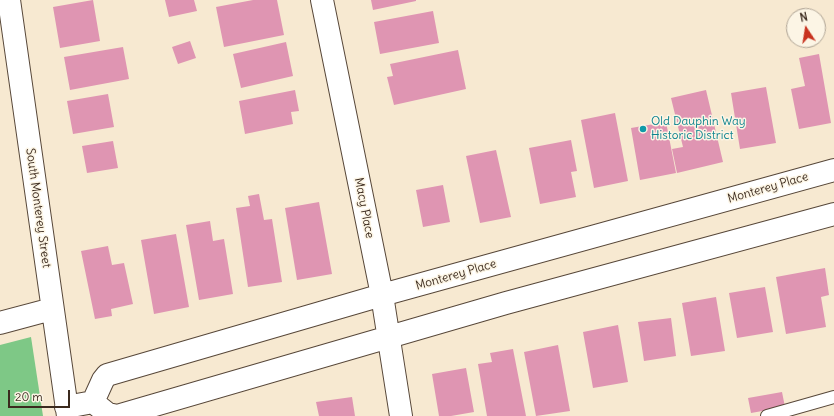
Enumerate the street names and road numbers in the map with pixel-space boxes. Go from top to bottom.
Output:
street label: South Monterey Street [22,147,54,269]
street label: Monterey Place [726,170,810,206]
street label: Macy Place [351,177,377,239]
street label: Monterey Place [414,257,498,293]

